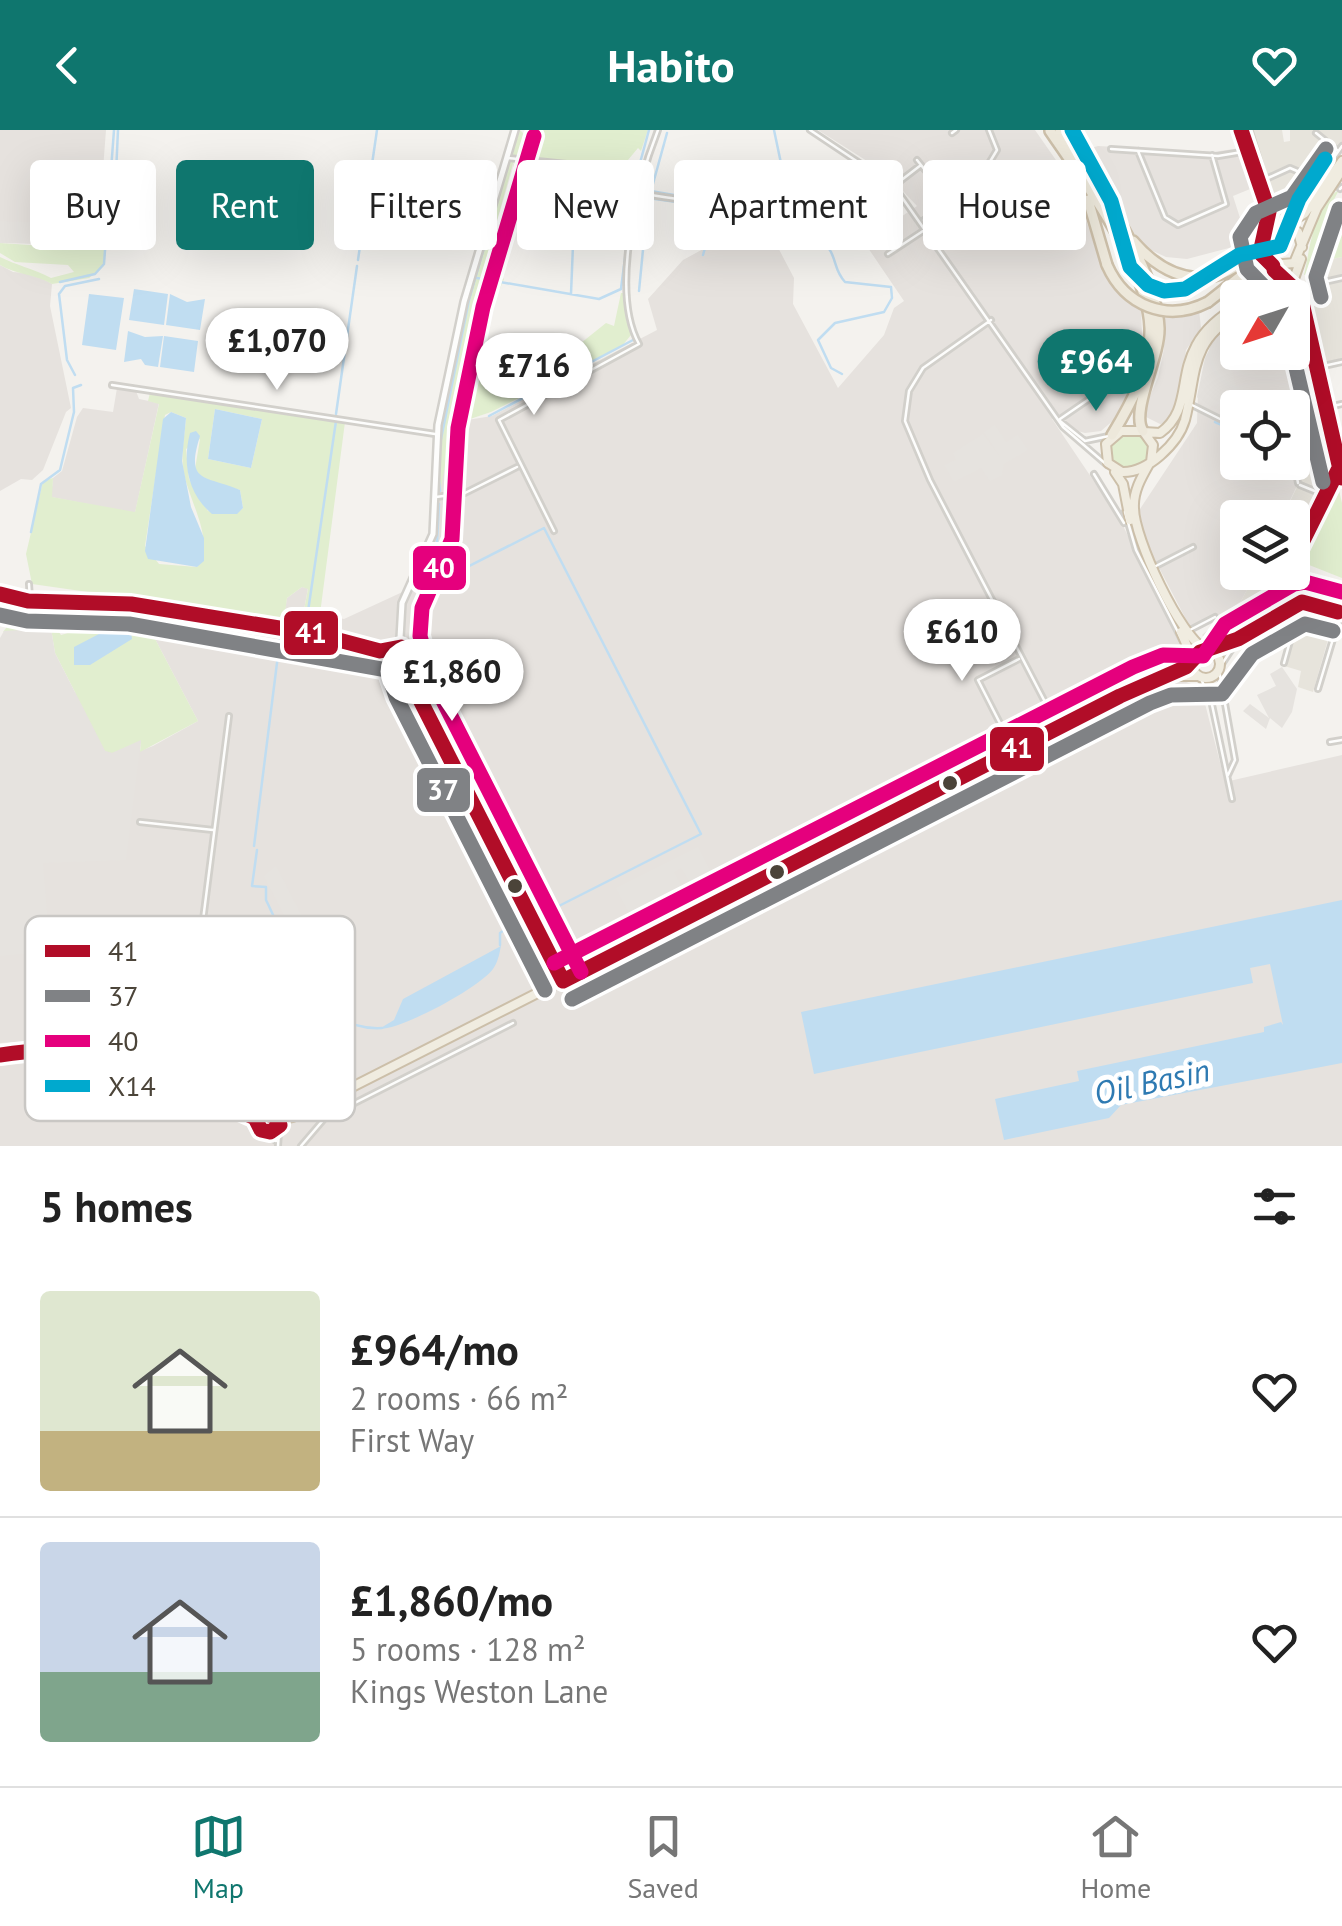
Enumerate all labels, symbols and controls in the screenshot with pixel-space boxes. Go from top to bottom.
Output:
text: Habito [607,36,735,94]
icon: back [40,38,95,93]
icon: heart [1247,38,1302,93]
chip: Buy [30,160,156,250]
chip: Rent [176,160,314,250]
chip: Filters [334,160,497,250]
chip: New [517,160,654,250]
chip: Apartment [674,160,903,250]
chip: House [923,160,1086,250]
north arrow [1220,280,1310,370]
map controls [1220,280,1310,590]
pin: £1,070 [196,308,358,393]
text: £1,070 [228,319,326,361]
pin: £964 [1037,329,1155,414]
pin: £716 [475,333,593,418]
text: £964 [1060,340,1132,382]
text: £716 [498,344,570,386]
button: locate [1220,390,1310,480]
button: layers [1220,500,1310,590]
line badge: 40 [411,544,468,592]
text: 40 [423,549,455,586]
pin: £610 [903,599,1021,684]
line badge: 41 [282,609,340,657]
text: £610 [926,610,998,652]
text: 41 [295,614,327,651]
pin: £1,860 [371,639,533,724]
text: £1,860 [403,650,501,692]
line badge: 41 [988,725,1046,773]
text: 41 [1001,729,1033,766]
line badge: 37 [415,766,472,814]
text: 37 [427,771,459,808]
unlabelled marker [940,773,960,793]
unlabelled marker [767,862,787,882]
unlabelled marker [505,876,525,896]
legend [25,916,355,1121]
text: 41 [108,932,139,969]
text: 37 [108,977,139,1014]
text: 40 [108,1022,139,1059]
water label: Oil Basin [1090,1048,1214,1114]
text: X14 [108,1067,156,1104]
text: 5 homes [40,1179,193,1234]
icon: filters [1247,1179,1302,1234]
text: £964/mo [350,1322,519,1377]
icon: home [120,1331,240,1451]
icon: heart [1247,1364,1302,1419]
text: 2 rooms · 66 m² [350,1377,568,1419]
text: First Way [350,1419,474,1461]
text: £1,860/mo [350,1573,553,1628]
icon: home [120,1582,240,1702]
icon: heart [1247,1615,1302,1670]
text: 5 rooms · 128 m² [350,1628,586,1670]
text: Kings Weston Lane [350,1670,608,1712]
tab: Map [191,1809,246,1906]
tab: Saved [627,1809,699,1906]
tab: Home [1080,1809,1151,1906]

